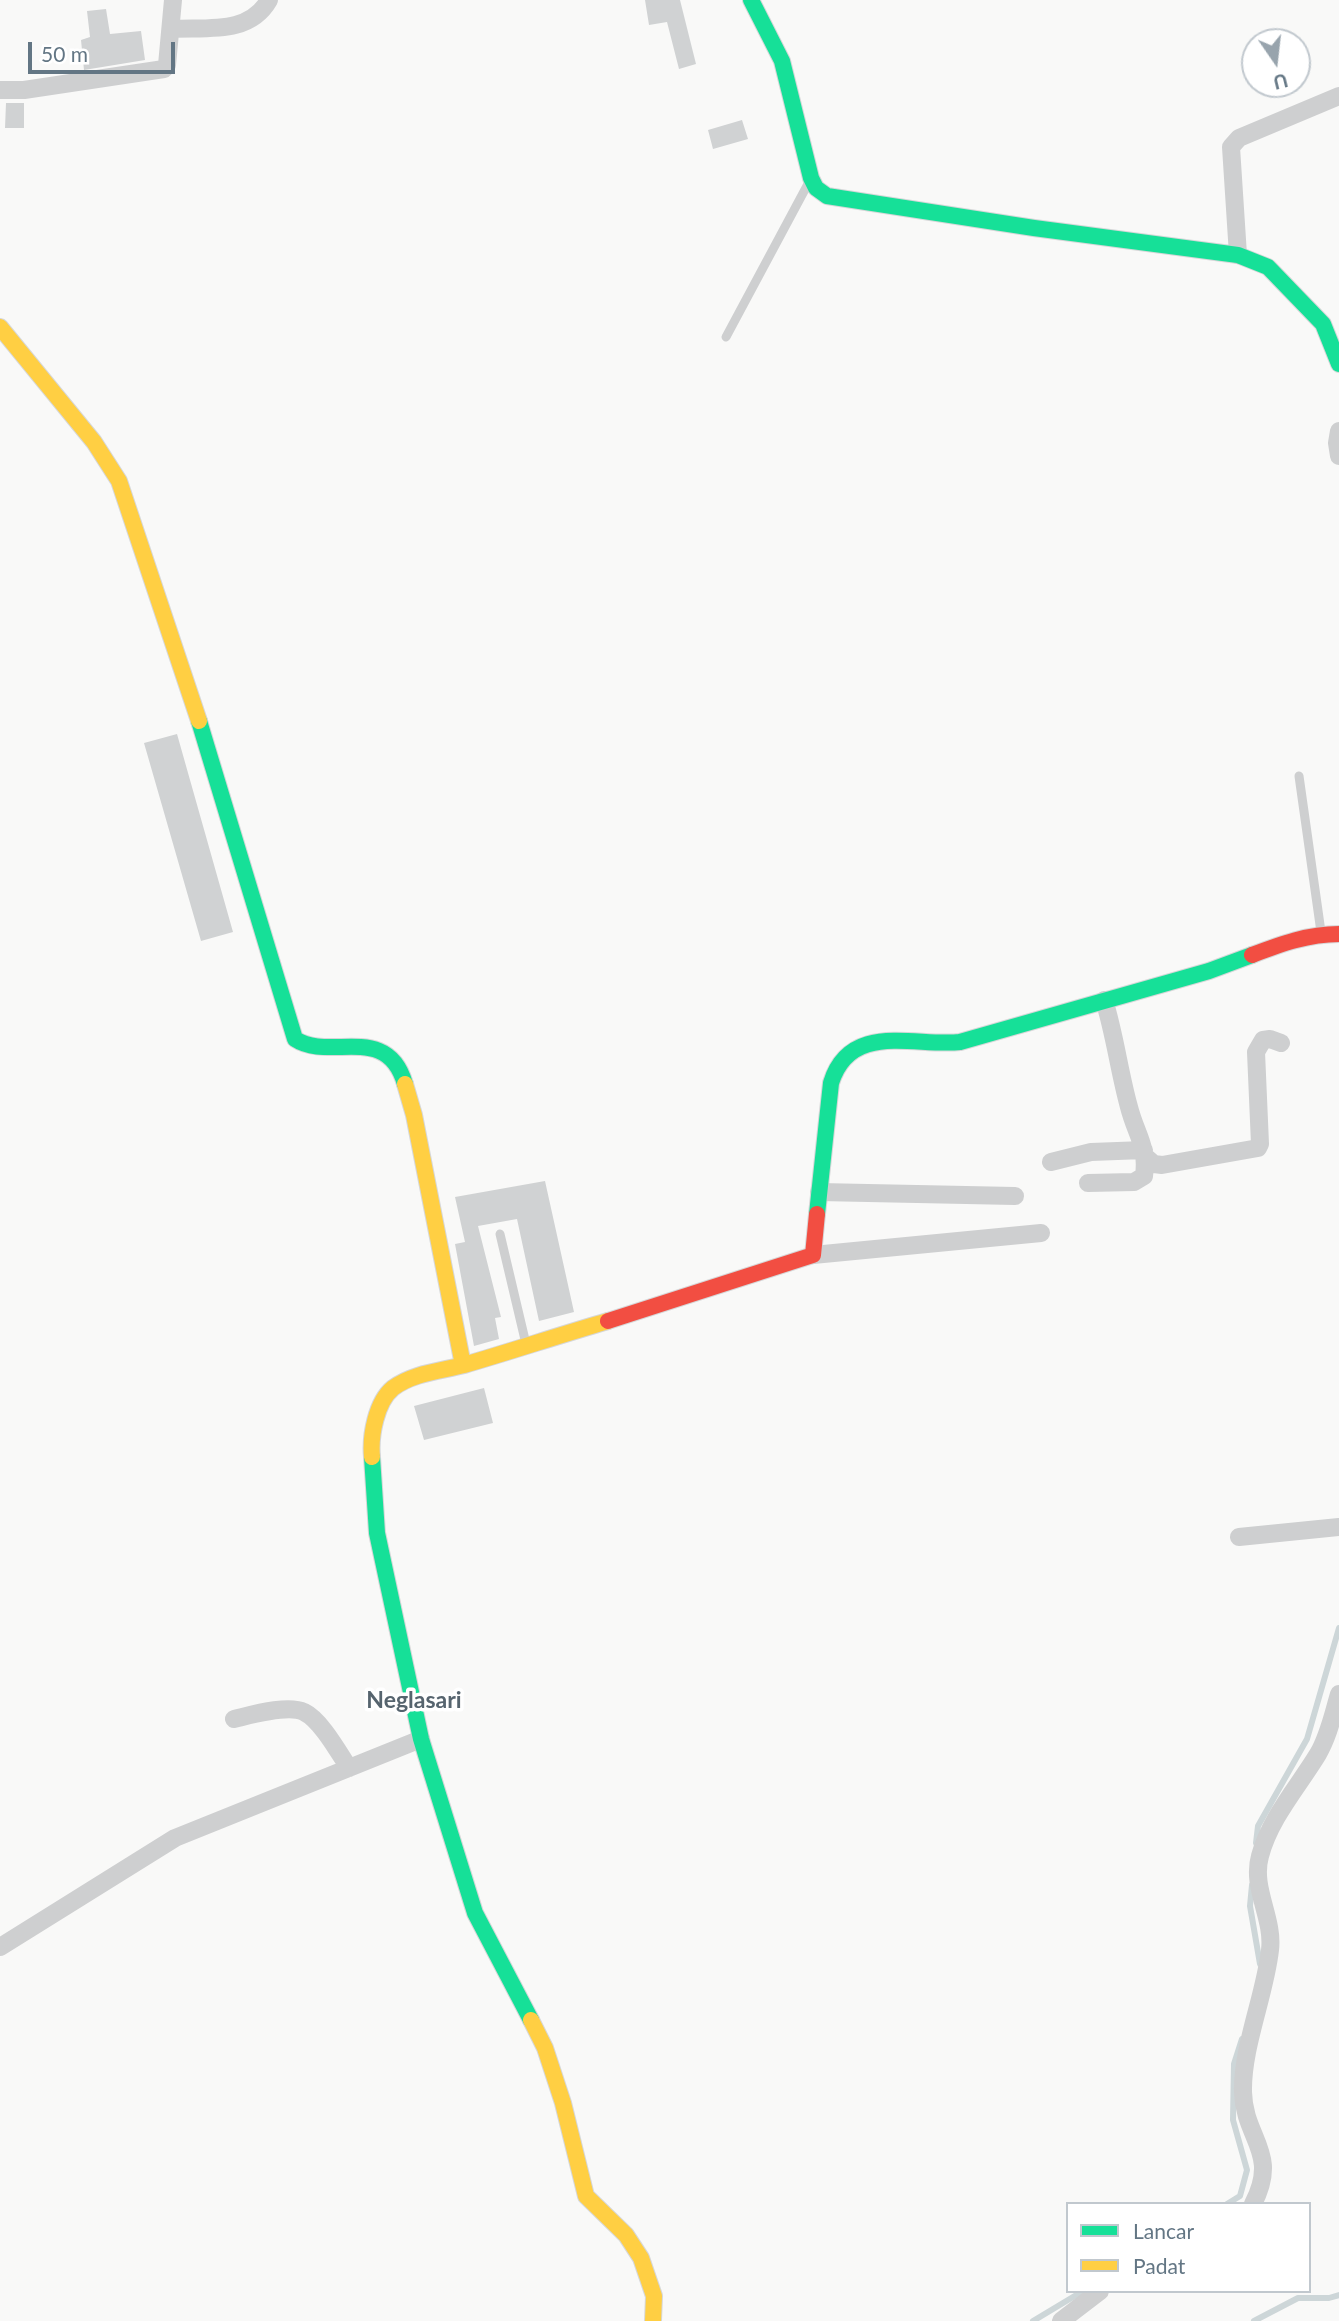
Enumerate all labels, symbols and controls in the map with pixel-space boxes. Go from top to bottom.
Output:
scale bar [32,28,178,72]
north arrow [1241,28,1311,98]
text: 50 m [41,41,88,66]
text: U [1271,69,1290,95]
district label: Neglasari [366,1687,462,1715]
legend [1066,2202,1311,2293]
text: Lancar [1133,2218,1194,2243]
text: Padat [1133,2253,1185,2278]

